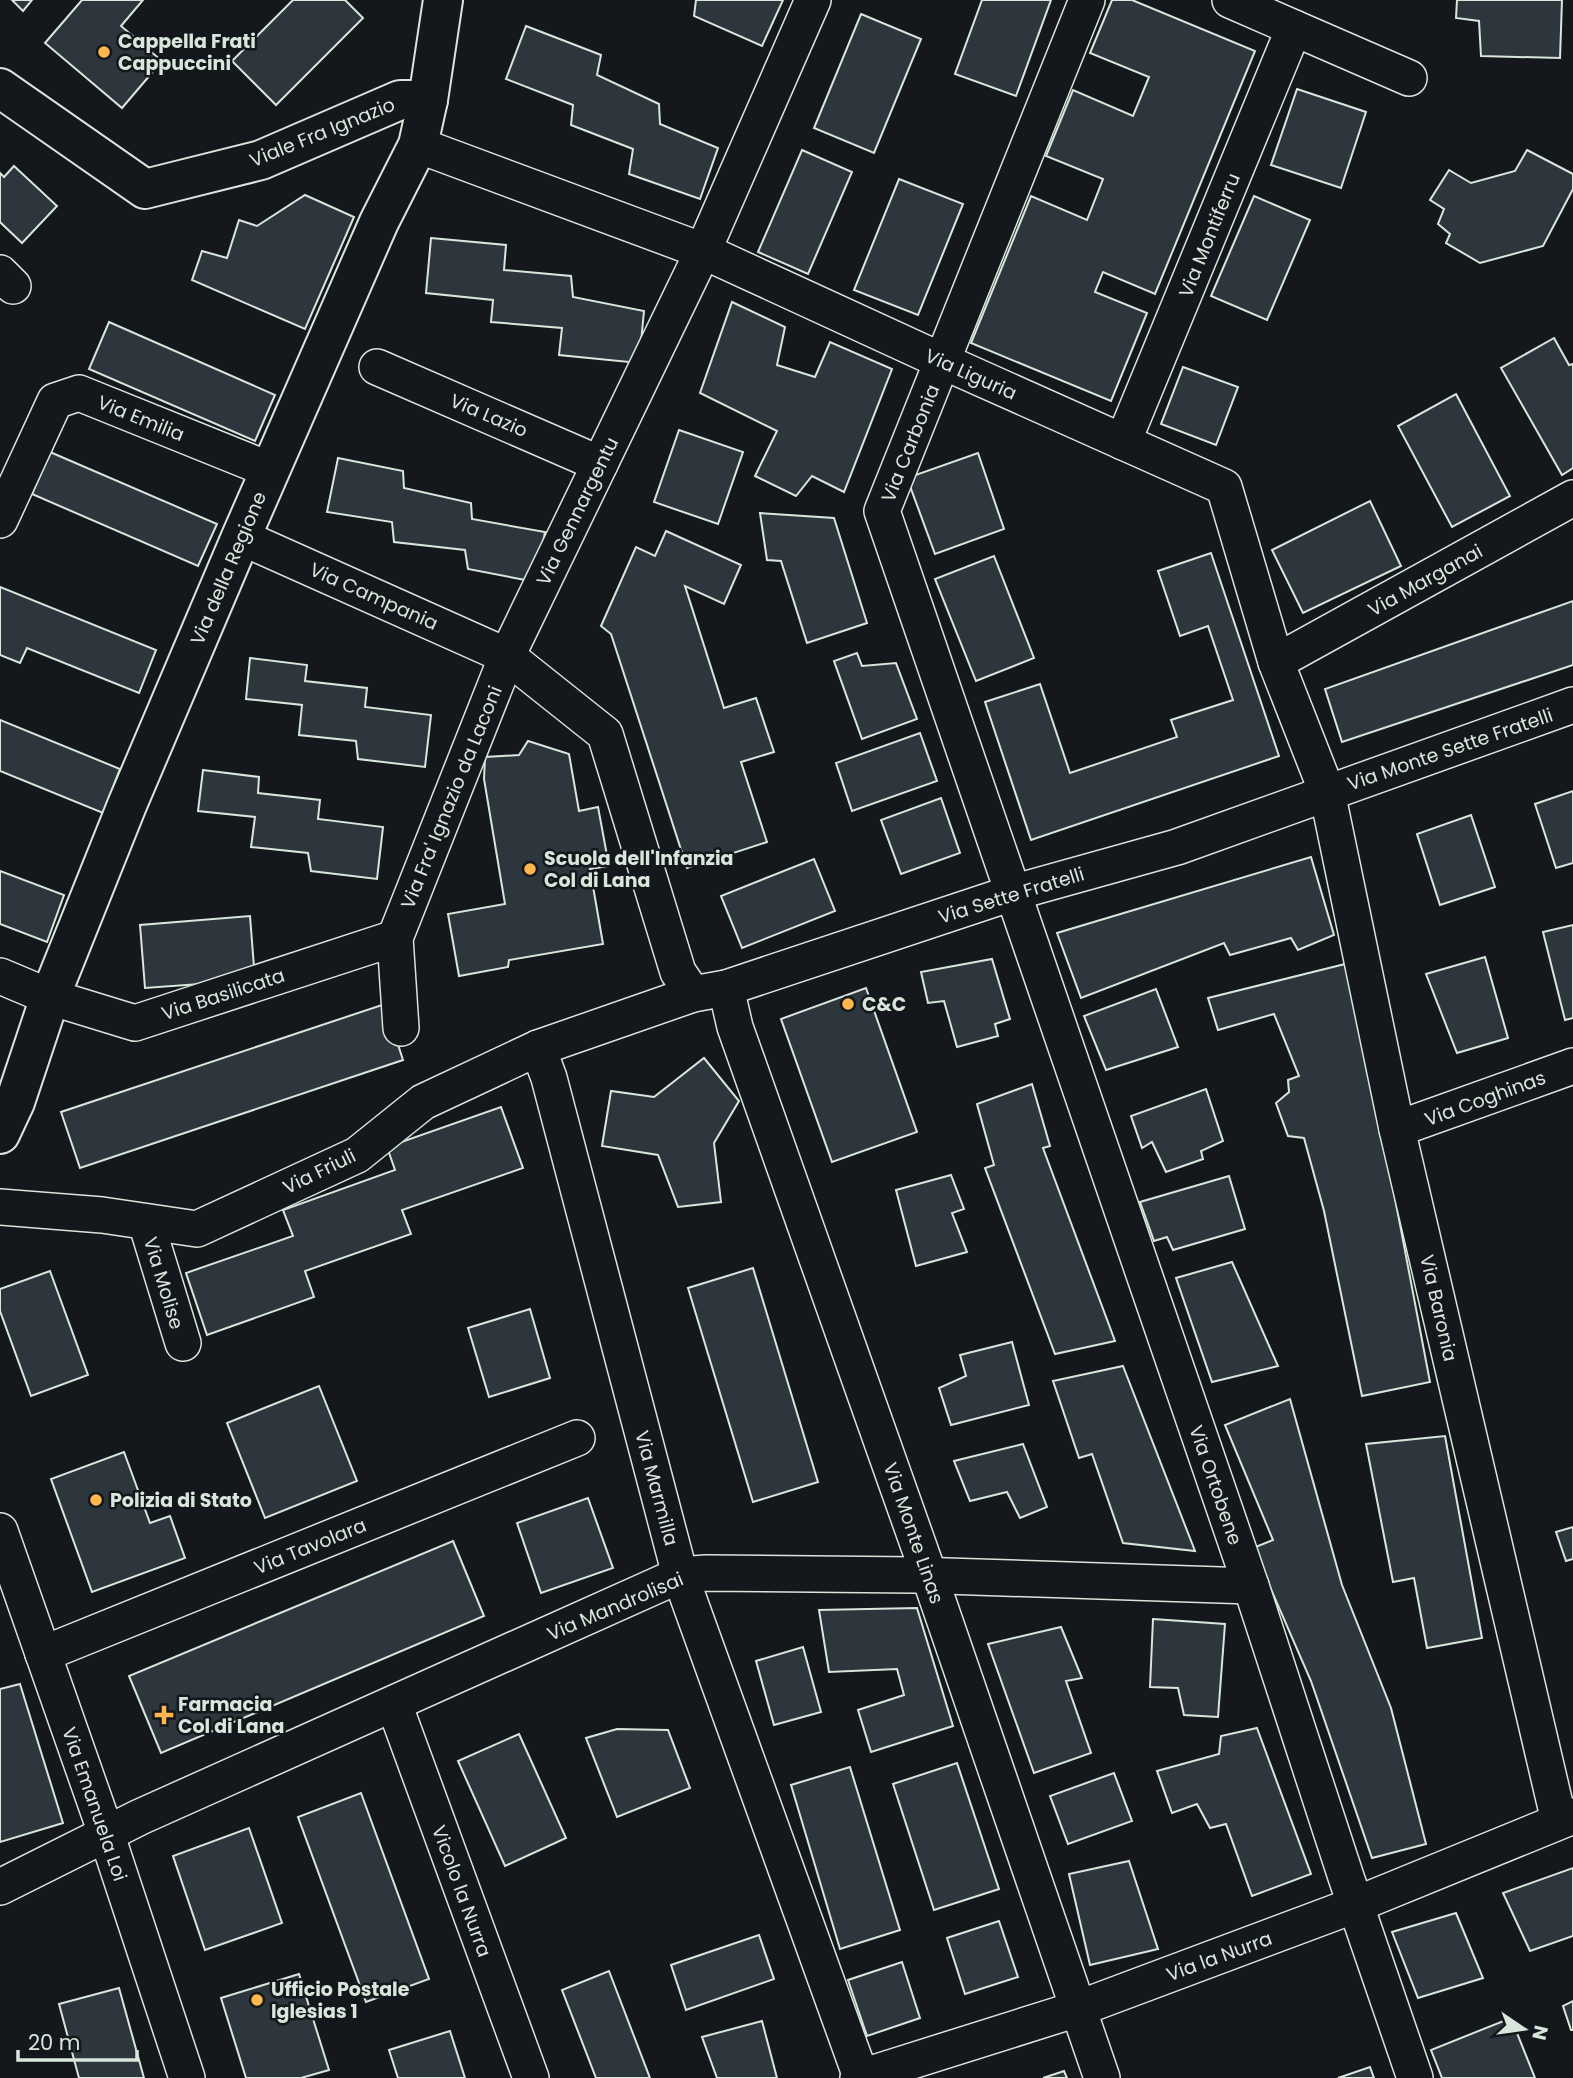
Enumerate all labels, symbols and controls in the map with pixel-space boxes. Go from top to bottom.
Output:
place label: Cappella Frati Cappuccini [118,28,256,77]
marker: Cappella Frati Cappuccini [96,44,112,60]
street label: Viale Fra Ignazio [246,91,399,174]
street label: Via Montiferru [1172,169,1247,301]
street label: Via Liguria [921,342,1021,407]
street label: Via Carbonia [875,380,946,506]
street label: Via Lazio [446,387,532,444]
street label: Via Emilia [93,389,188,448]
street label: Via Gennargentu [530,432,625,590]
street label: Via della Regione [184,487,273,649]
street label: Via Marganai [1363,538,1487,623]
street label: Via Campania [305,556,442,637]
street label: Via Fra' Ignazio da Laconi [394,682,509,913]
street label: Via Monte Sette Fratelli [1344,702,1557,797]
place label: Scuola dell'Infanzia Col di Lana [544,845,734,894]
street label: Via Sette Fratelli [935,860,1087,931]
marker: Scuola dell'Infanzia Col di Lana [522,861,538,877]
street label: Via Basilicata [158,962,288,1027]
place label: C&C [862,991,906,1018]
marker: C&C [840,996,856,1012]
street label: Via Coghinas [1421,1064,1549,1133]
street label: Via Friuli [278,1142,360,1201]
street label: Via Molise [137,1234,190,1333]
street label: Via Baronia [1413,1252,1464,1364]
street label: Via Ortobene [1182,1422,1249,1549]
street label: Via Marmilla [628,1428,685,1549]
street label: Via Monte Linas [877,1459,950,1607]
place label: Polizia di Stato [110,1487,252,1514]
marker: Polizia di Stato [88,1492,104,1508]
street label: Via Tavolara [250,1512,370,1581]
street label: Via Mandrolisai [543,1566,688,1647]
place label: Farmacia Col di Lana [178,1691,284,1740]
marker: Farmacia Col di Lana [156,1707,172,1723]
street label: Via Emanuela Loi [55,1723,134,1885]
street label: Vicolo la Nurra [425,1822,498,1961]
street label: Via la Nurra [1163,1925,1276,1988]
place label: Ufficio Postale Iglesias 1 [271,1976,410,2025]
marker: Ufficio Postale Iglesias 1 [249,1992,265,2008]
north arrow [1489,1994,1559,2064]
scale bar [18,2018,136,2062]
text: N [1525,2023,1555,2043]
text: 20 m [28,2028,81,2057]

